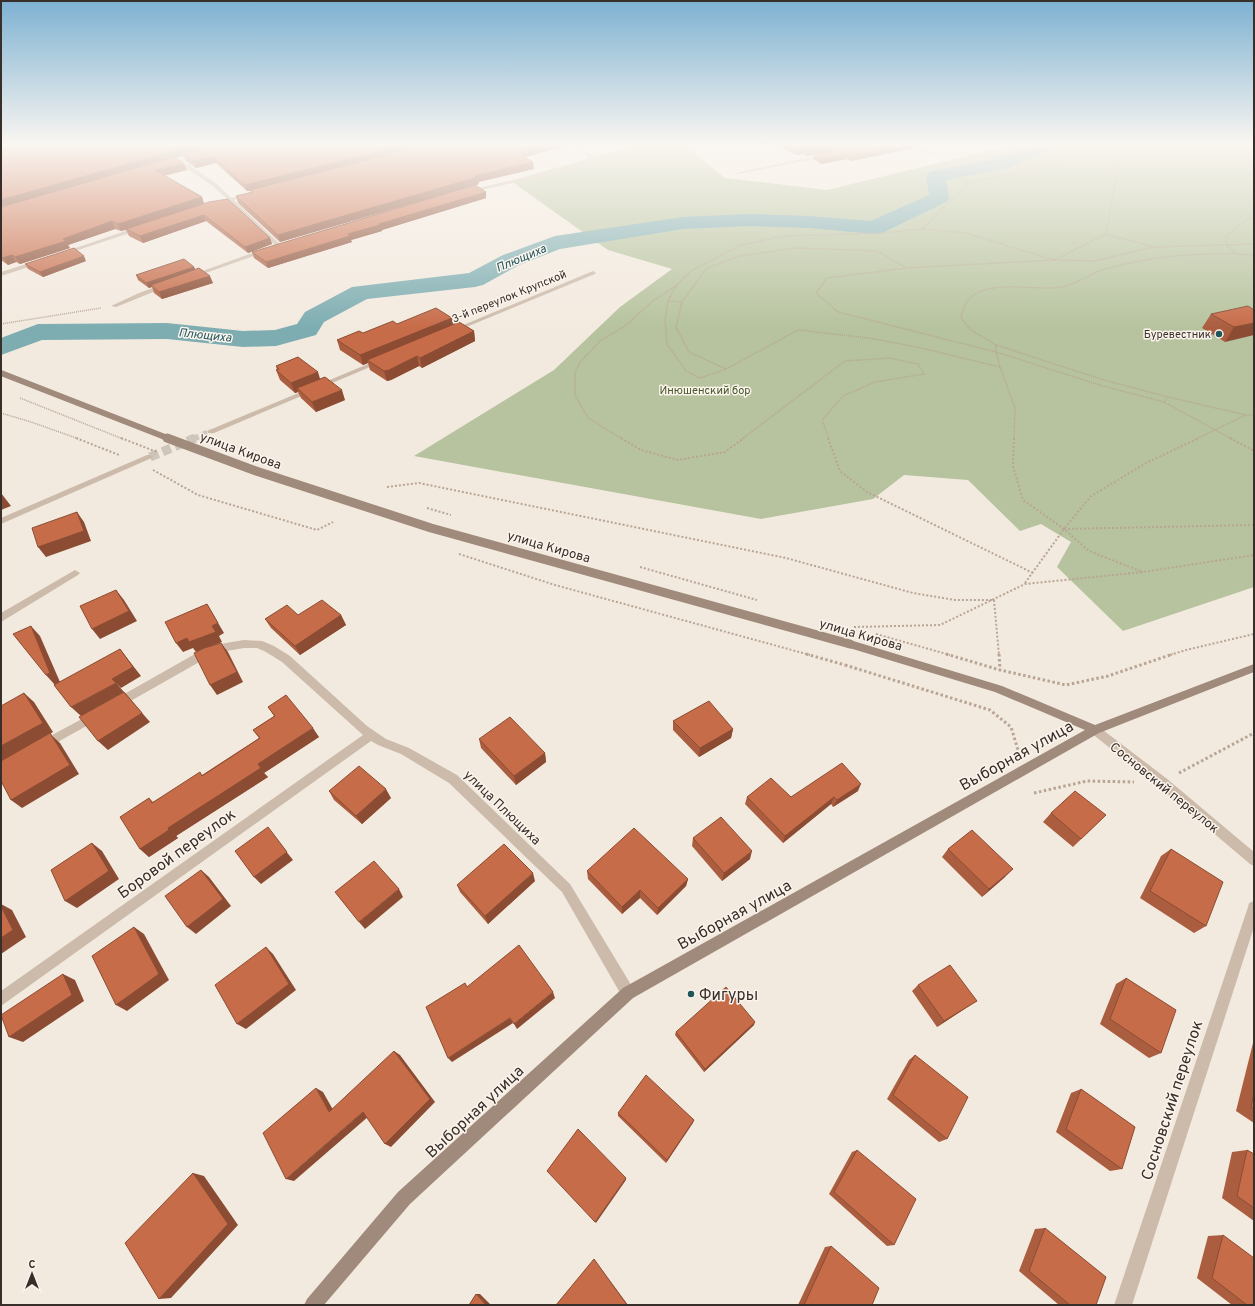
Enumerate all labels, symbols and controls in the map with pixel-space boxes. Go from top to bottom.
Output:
water label: Плющиха [494,241,550,277]
street label: 3-й переулок Крупской [450,268,569,326]
water label: Плющиха [178,325,233,347]
place label: Буревестник [1144,328,1211,342]
marker: Буревестник [1214,329,1224,339]
park label: Инюшенский бор [659,384,751,398]
street label: улица Кирова [197,430,283,474]
street label: улица Кирова [505,528,592,567]
street label: улица Кирова [817,616,904,655]
street label: Выборная улица [957,717,1077,796]
street label: Сосновский переулок [1106,740,1222,837]
street label: улица Плющиха [460,768,543,849]
street label: Боровой переулок [114,805,240,904]
street label: Выборная улица [675,876,795,955]
place label: Фигуры [699,986,758,1006]
marker: Фигуры [686,989,696,999]
street label: Сосновский переулок [1138,1018,1208,1183]
street label: Выборная улица [422,1062,529,1163]
north arrow [12,1254,52,1294]
text: С [28,1258,36,1272]

